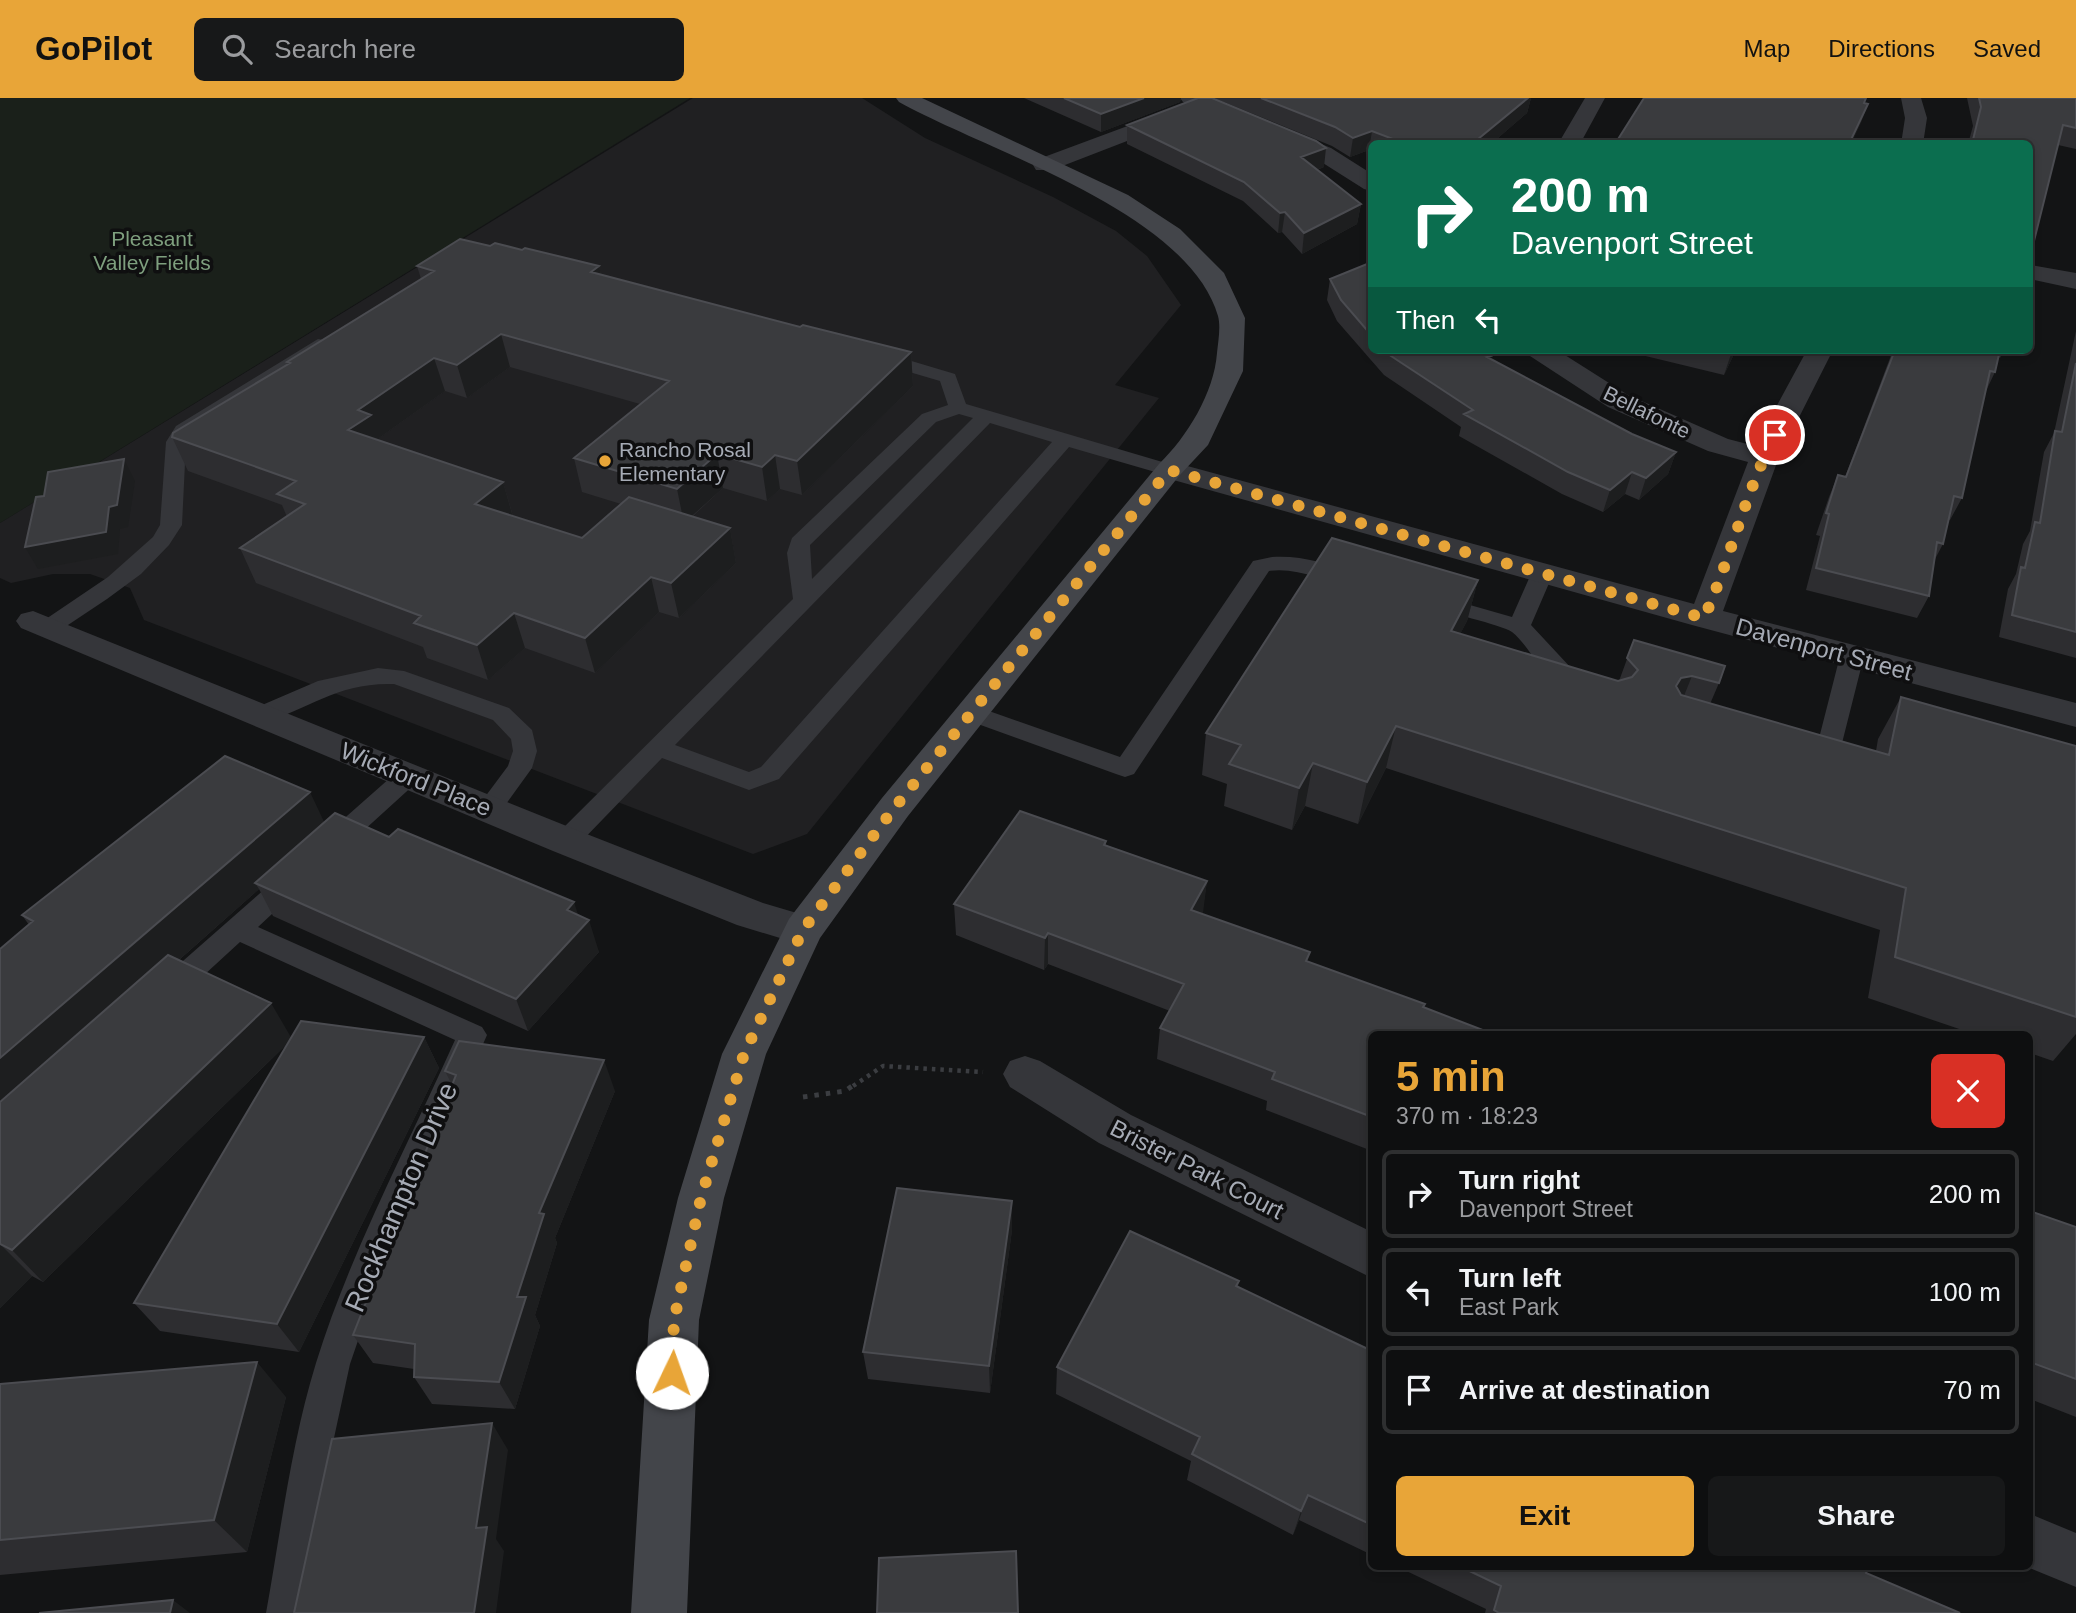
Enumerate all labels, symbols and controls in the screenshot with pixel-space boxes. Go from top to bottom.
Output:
search box [194,18,684,81]
text: GoPilot [35,30,152,67]
icon: search [218,30,256,68]
text: Search here [274,34,416,64]
text: Map [1744,35,1790,62]
text: Directions [1828,35,1935,62]
text: Saved [1973,35,2041,62]
icon: right [1396,168,1487,259]
text: 200 m [1511,168,1650,222]
text: Davenport Street [1511,225,1753,261]
park label: Pleasant Valley Fields [93,227,211,274]
icon: left [1469,301,1507,339]
text: Then [1396,305,1455,335]
street label: Bellafonte [1600,381,1694,443]
pin [1745,405,1805,465]
icon: arrive [1756,416,1794,454]
place label: Rancho Rosal Elementary [619,438,751,485]
marker: Rancho Rosal Elementary [597,453,613,469]
street label: Davenport Street [1733,612,1915,686]
street label: Wickford Place [337,737,495,821]
text: 5 min [1396,1053,1506,1100]
button: close [1931,1054,2005,1128]
street label: Rockhampton Drive [339,1078,463,1316]
text: 370 m · 18:23 [1396,1103,1538,1129]
street label: Brister Park Court [1106,1114,1288,1224]
text: Turn right [1459,1165,1580,1195]
icon: right [1400,1175,1438,1213]
text: 200 m [1929,1179,2001,1209]
text: Davenport Street [1459,1196,1633,1222]
text: Turn left [1459,1263,1561,1293]
icon: left [1400,1273,1438,1311]
text: 100 m [1929,1277,2001,1307]
text: East Park [1459,1294,1559,1320]
position arrow [635,1336,709,1410]
icon: arrive [1400,1371,1438,1409]
text: Arrive at destination [1459,1375,1710,1405]
text: 70 m [1943,1375,2001,1405]
button: Exit [1396,1476,1694,1556]
button: Share [1708,1476,2005,1556]

